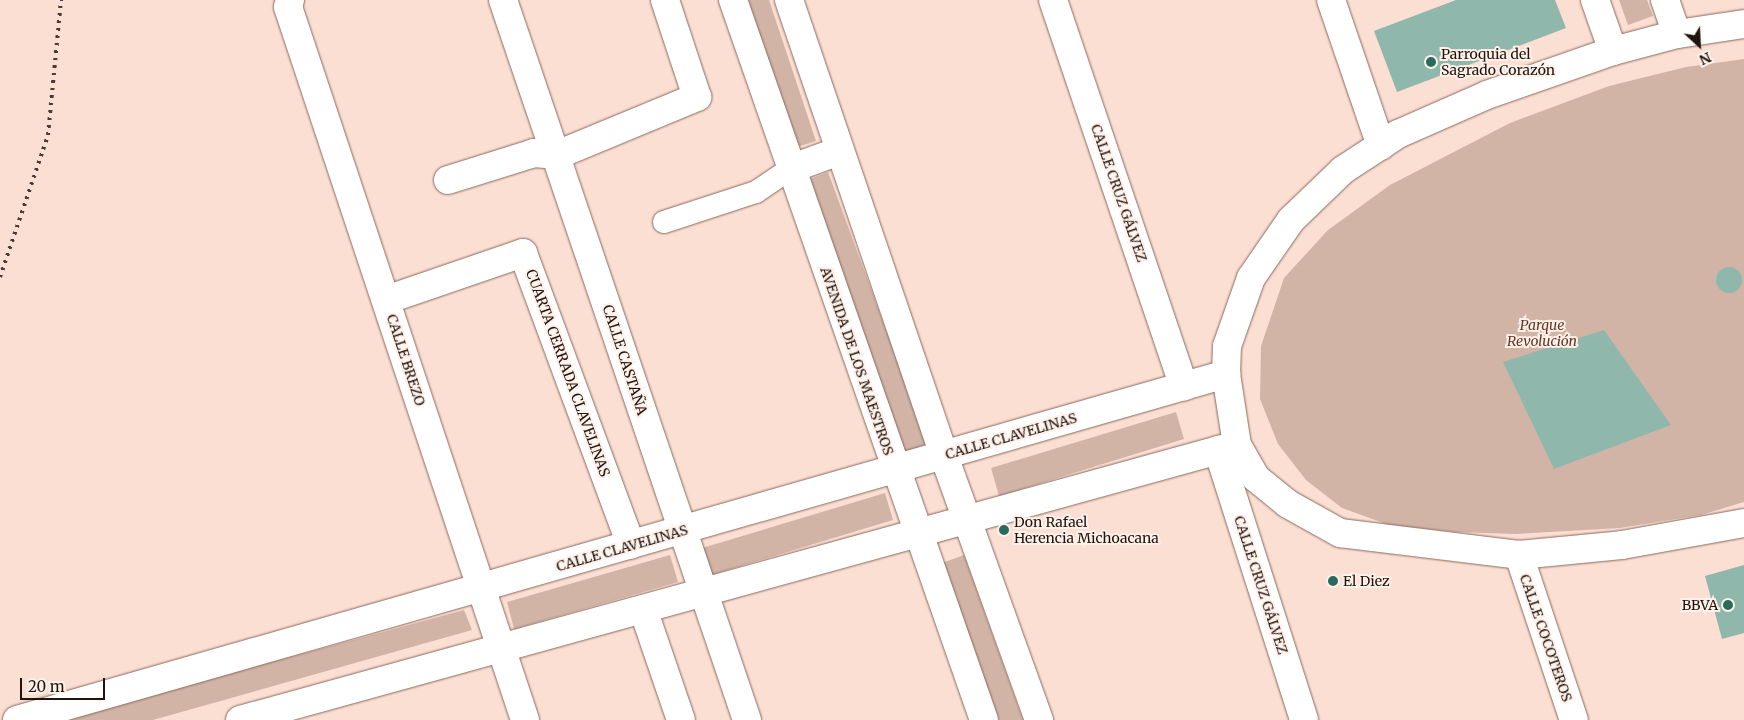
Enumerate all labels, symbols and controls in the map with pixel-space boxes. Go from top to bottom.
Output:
north arrow [1674,20,1724,70]
place label: Parroquia del Sagrado Corazón [1441,46,1555,78]
text: N [1697,48,1714,69]
marker: Parroquia del Sagrado Corazón [1425,56,1437,68]
street label: CALLE CRUZ GÁLVEZ [1088,122,1150,264]
street label: AVENIDA DE LOS MAESTROS [817,265,897,457]
street label: CUARTA CERRADA CLAVELINAS [523,267,613,479]
street label: CALLE CASTAÑA [599,303,651,417]
street label: CALLE BREZO [383,312,429,408]
park label: Parque Revolución [1507,317,1577,350]
street label: CALLE CLAVELINAS [943,409,1079,463]
place label: Don Rafael Herencia Michoacana [1014,514,1159,546]
street label: CALLE CRUZ GÁLVEZ [1231,514,1291,656]
street label: CALLE CLAVELINAS [554,521,690,575]
marker: Don Rafael Herencia Michoacana [998,524,1010,536]
street label: CALLE COCOTEROS [1516,572,1576,704]
place label: El Diez [1343,573,1390,589]
marker: El Diez [1327,575,1339,587]
place label: BBVA [1682,597,1718,613]
marker: BBVA [1722,599,1734,611]
scale bar [22,668,108,700]
text: 20 m [28,677,65,696]

